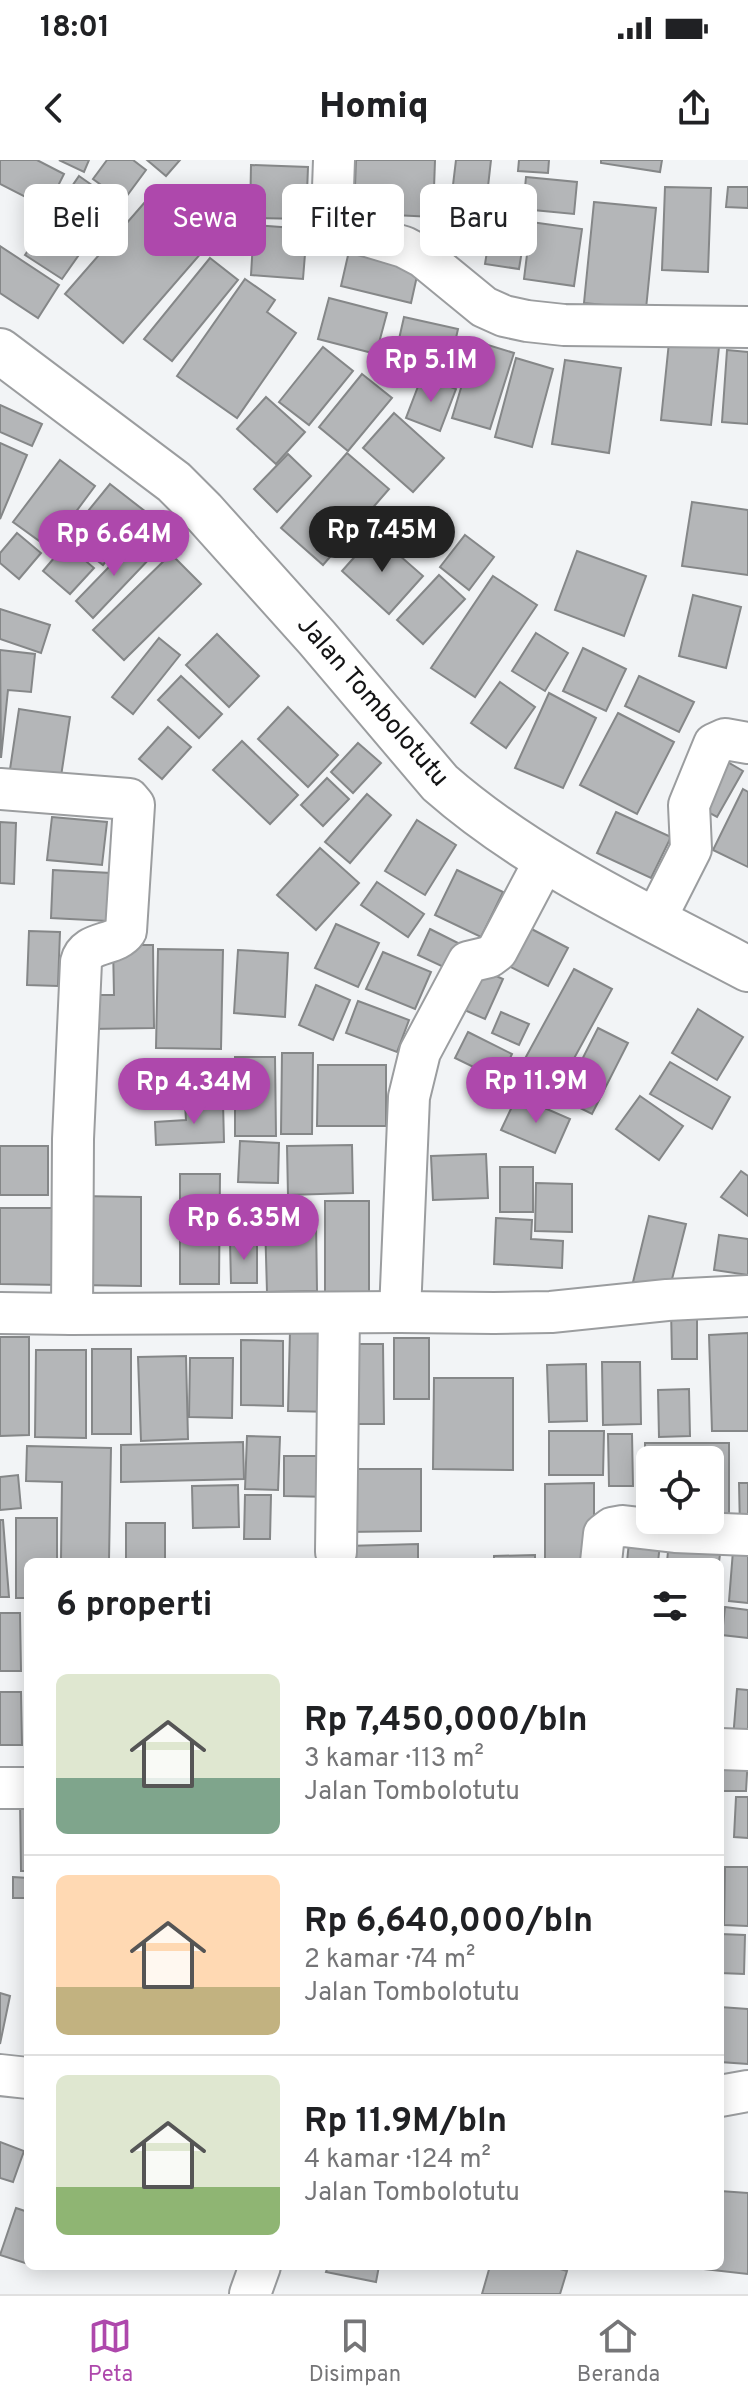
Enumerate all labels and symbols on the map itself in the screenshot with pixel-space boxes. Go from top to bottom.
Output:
pin: Rp 5.1M [357,336,505,404]
pin: Rp 7.45M [299,506,465,574]
pin: Rp 6.64M [31,510,197,578]
street label: Jalan Tombolotutu [289,610,455,794]
pin: Rp 11.9M [453,1057,619,1125]
pin: Rp 4.34M [111,1058,277,1126]
pin: Rp 6.35M [161,1194,327,1262]

